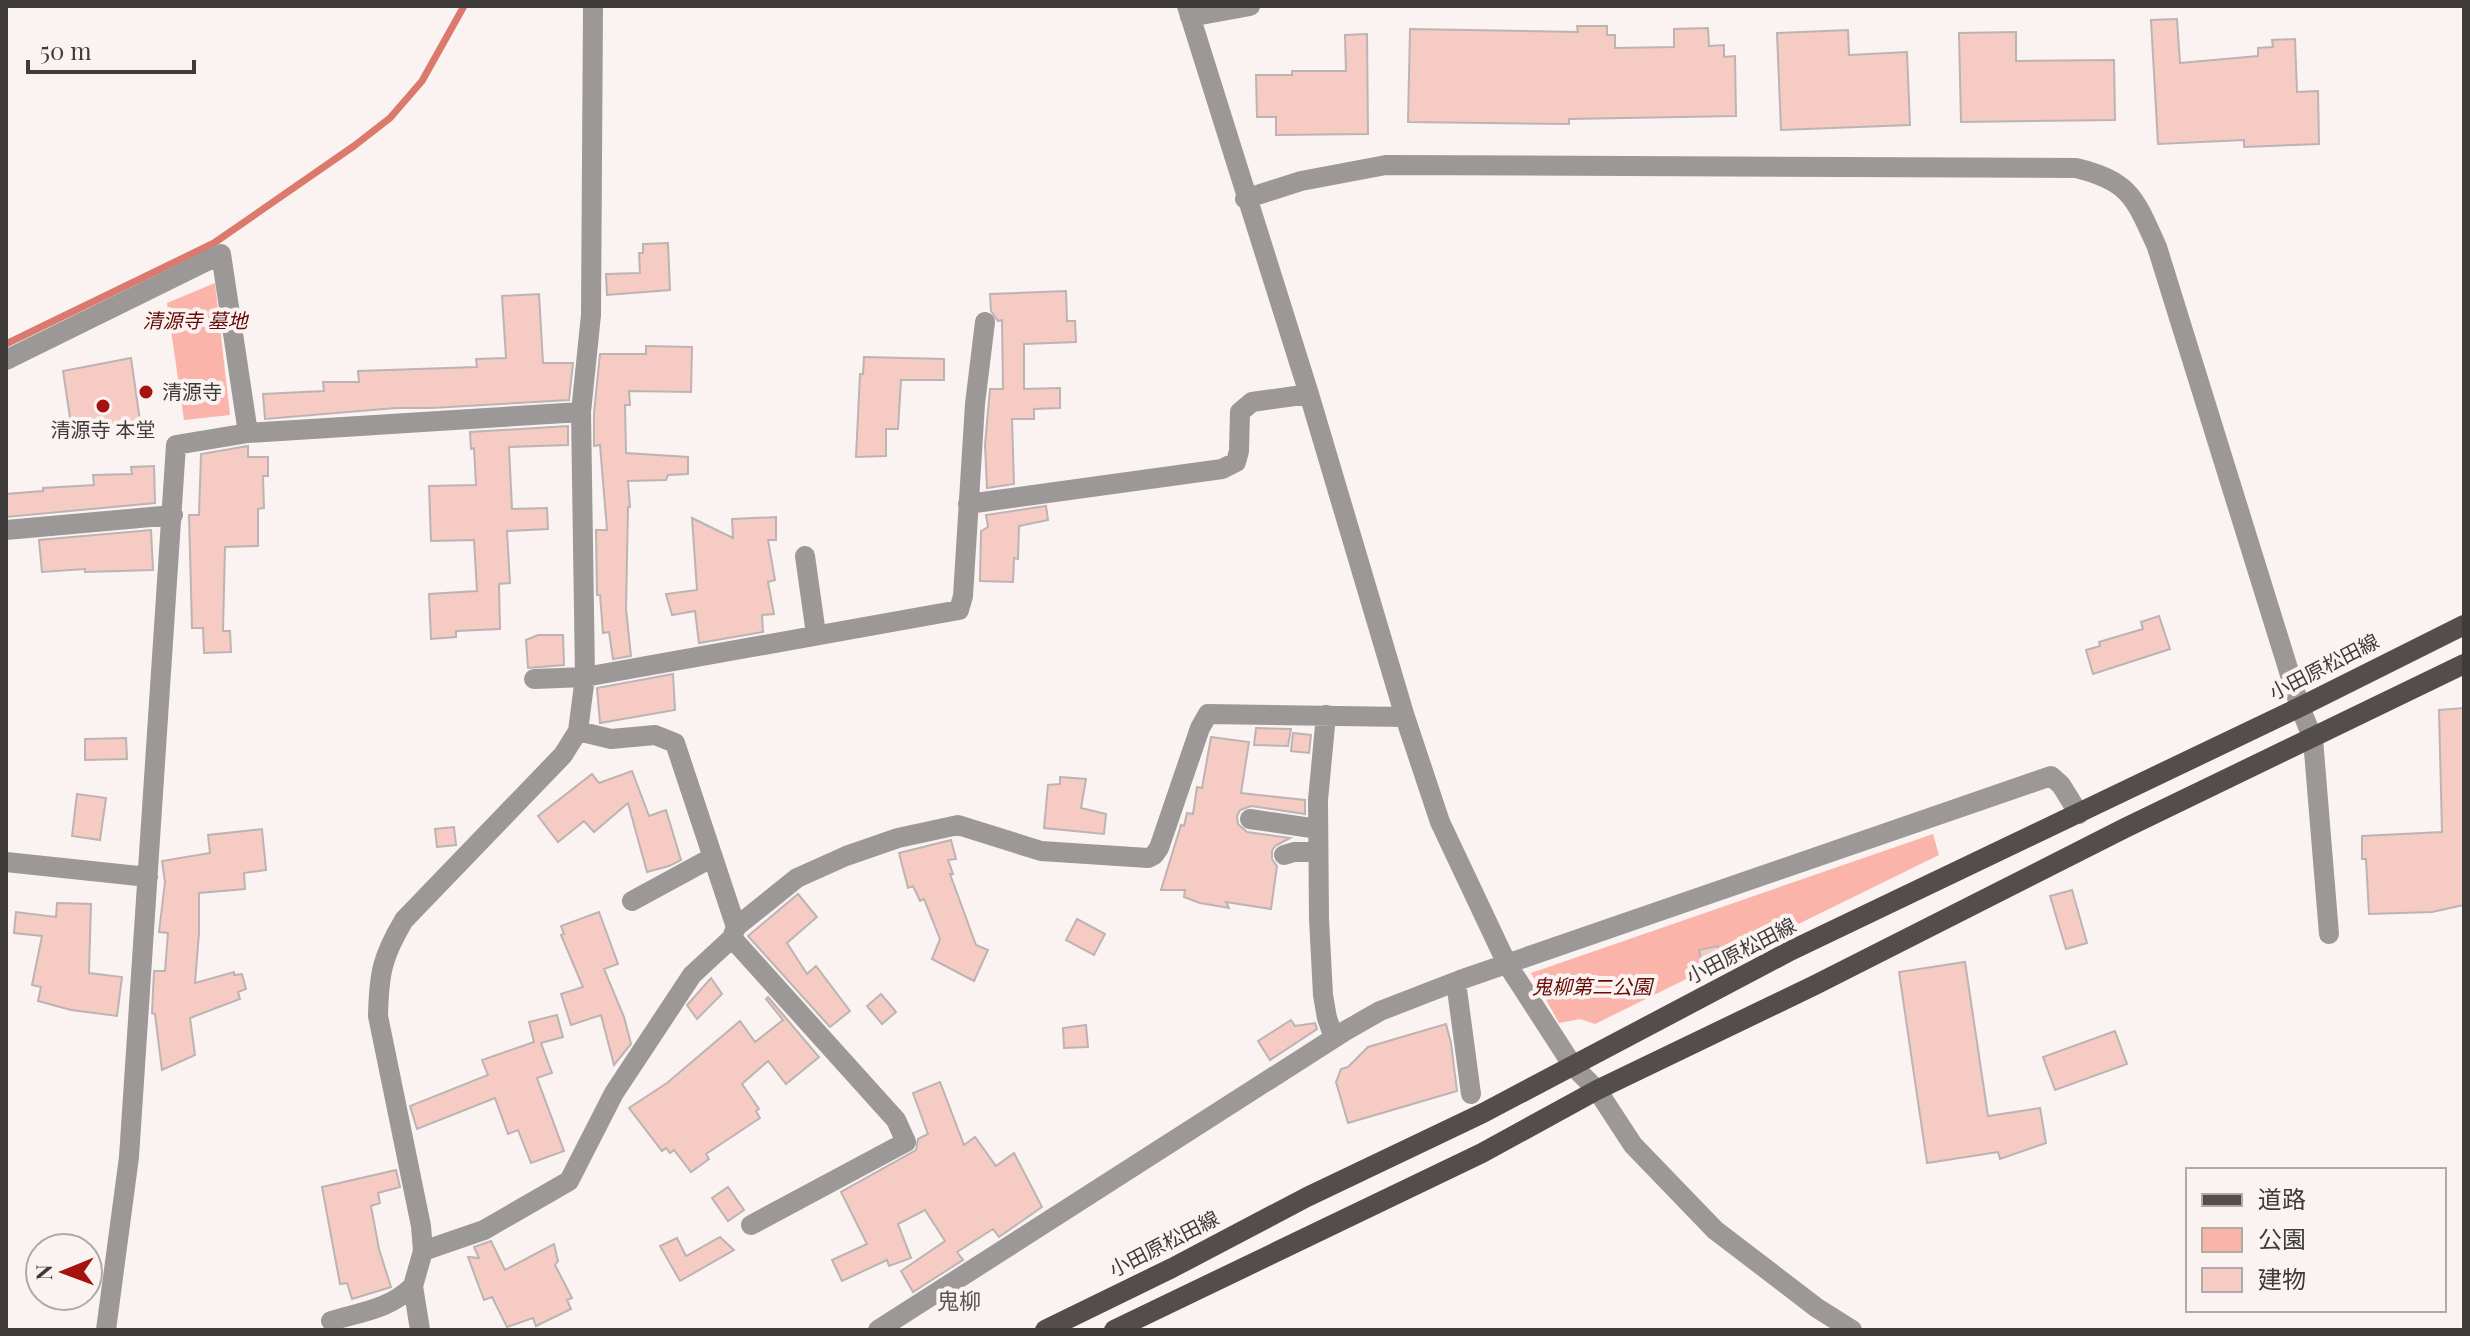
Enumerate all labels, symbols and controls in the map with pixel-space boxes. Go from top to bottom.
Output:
scale bar [28,24,194,74]
text: 50 m [40,34,92,66]
park label: 清源寺 墓地 [142,306,250,333]
place label: 清源寺 [162,377,222,404]
marker: 清源寺 [137,383,155,401]
marker: 清源寺 本堂 [94,397,112,415]
place label: 清源寺 本堂 [51,415,155,442]
street label: 小田原松田線 [2264,626,2383,705]
street label: 小田原松田線 [1681,910,1800,989]
park label: 鬼柳第二公園 [1532,972,1655,999]
legend [2186,1168,2446,1312]
text: 道路 [2258,1182,2306,1214]
street label: 小田原松田線 [1104,1203,1223,1282]
text: 公園 [2258,1222,2306,1254]
north arrow [24,1232,104,1312]
text: 建物 [2258,1262,2306,1294]
text: N [28,1264,58,1281]
district label: 鬼柳 [937,1285,981,1315]

